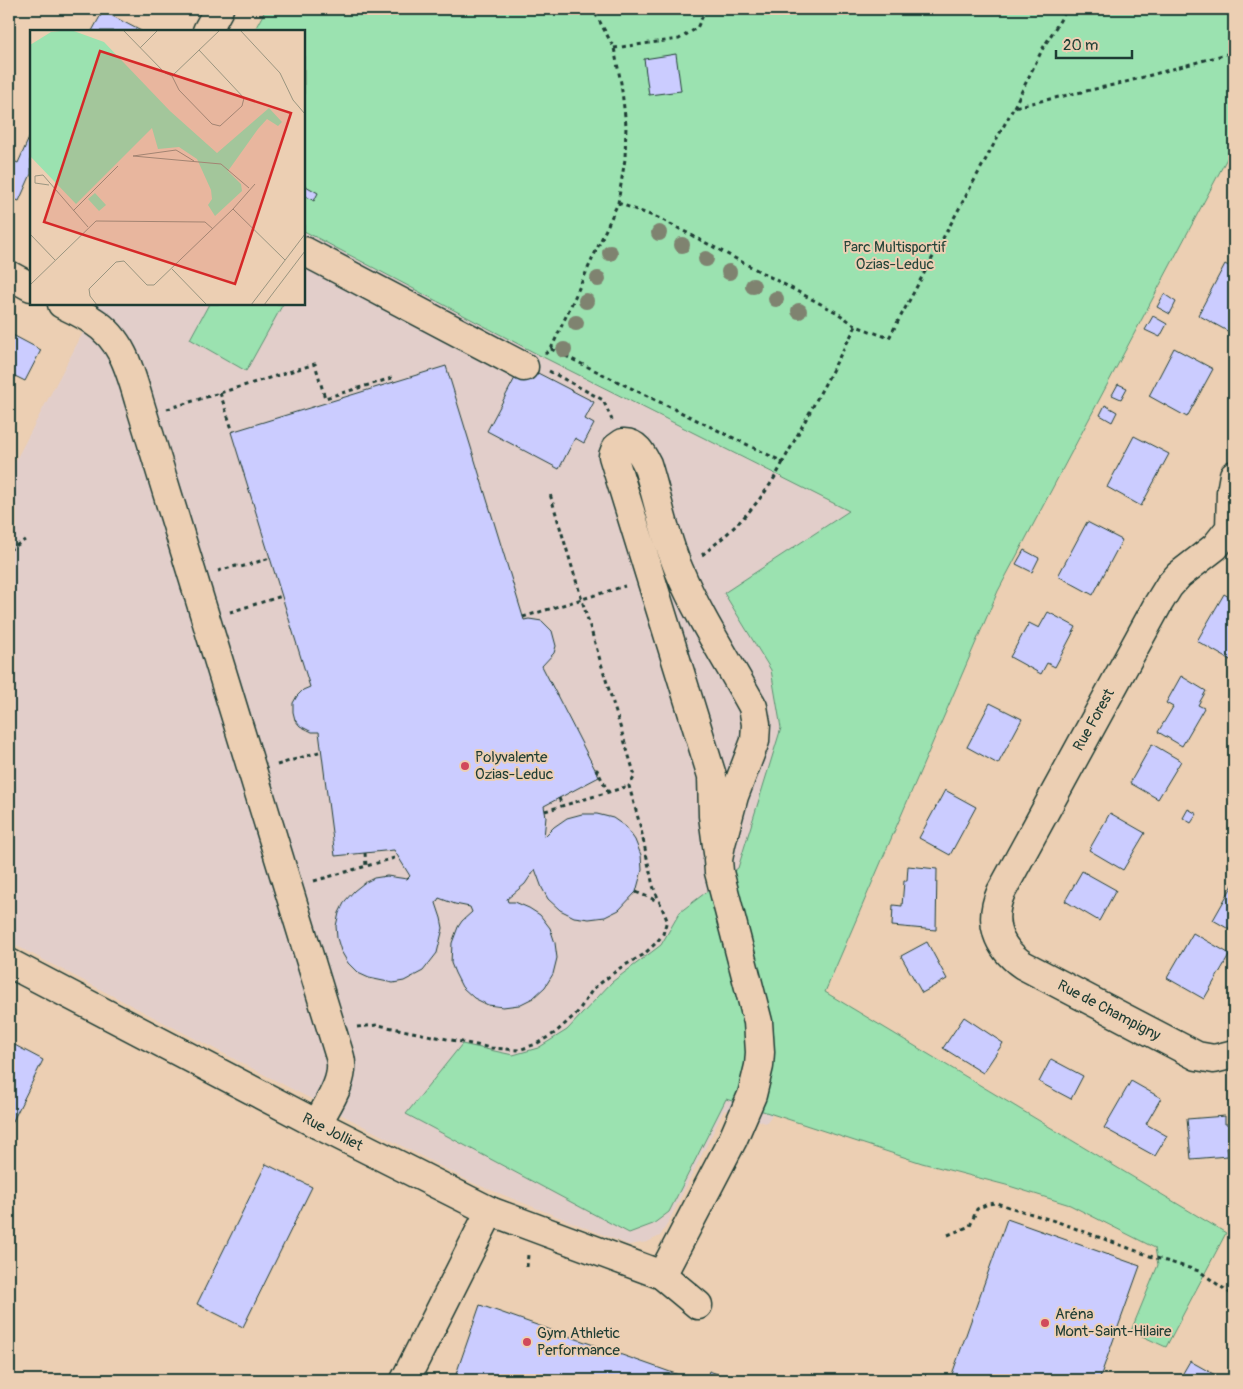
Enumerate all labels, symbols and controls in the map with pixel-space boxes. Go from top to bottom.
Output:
scale bar [1056,28,1132,60]
inset map [30,30,305,305]
text: 20 m [1063,36,1098,55]
park label: Parc Multisportif Ozias-Leduc [843,238,947,274]
street label: Rue Forest [1069,685,1119,755]
place label: Polyvalente Ozias-Leduc [475,748,554,784]
marker: Polyvalente Ozias-Leduc [459,760,471,772]
street label: Rue de Champigny [1054,975,1164,1045]
street label: Rue Jolliet [299,1109,367,1155]
place label: Aréna Mont-Saint-Hilaire [1055,1305,1172,1341]
marker: Aréna Mont-Saint-Hilaire [1039,1317,1051,1329]
place label: Gym Athletic Performance [537,1324,621,1360]
marker: Gym Athletic Performance [521,1336,533,1348]

